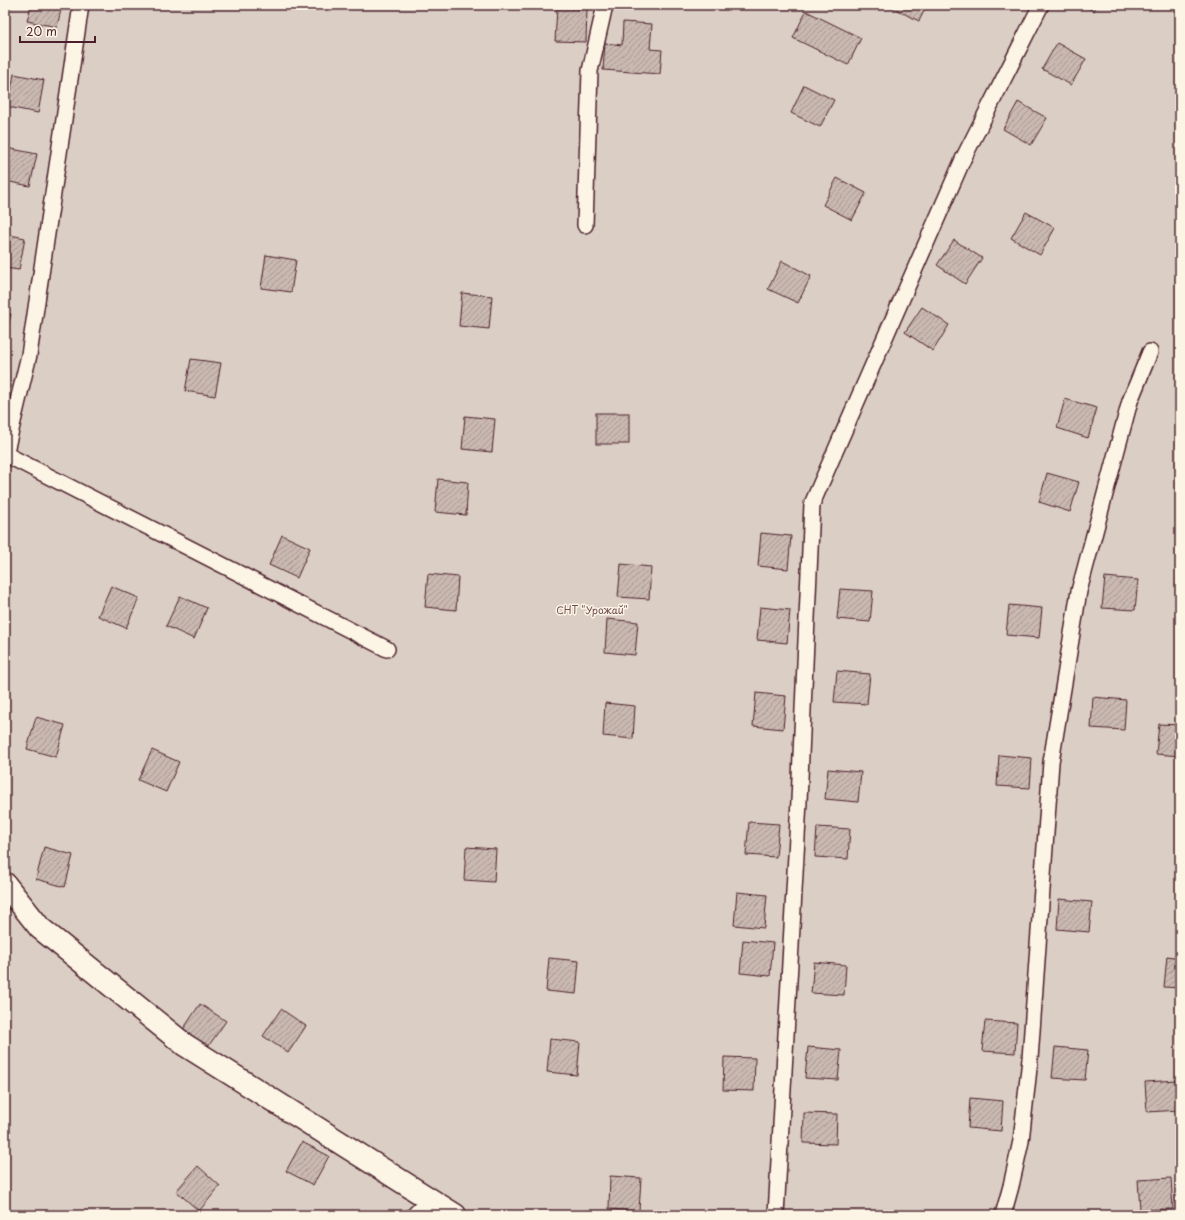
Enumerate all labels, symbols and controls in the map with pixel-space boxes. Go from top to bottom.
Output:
scale bar [20,18,95,44]
text: 20 m [26,22,57,40]
park label: СНТ "Урожай" [556,602,628,617]

